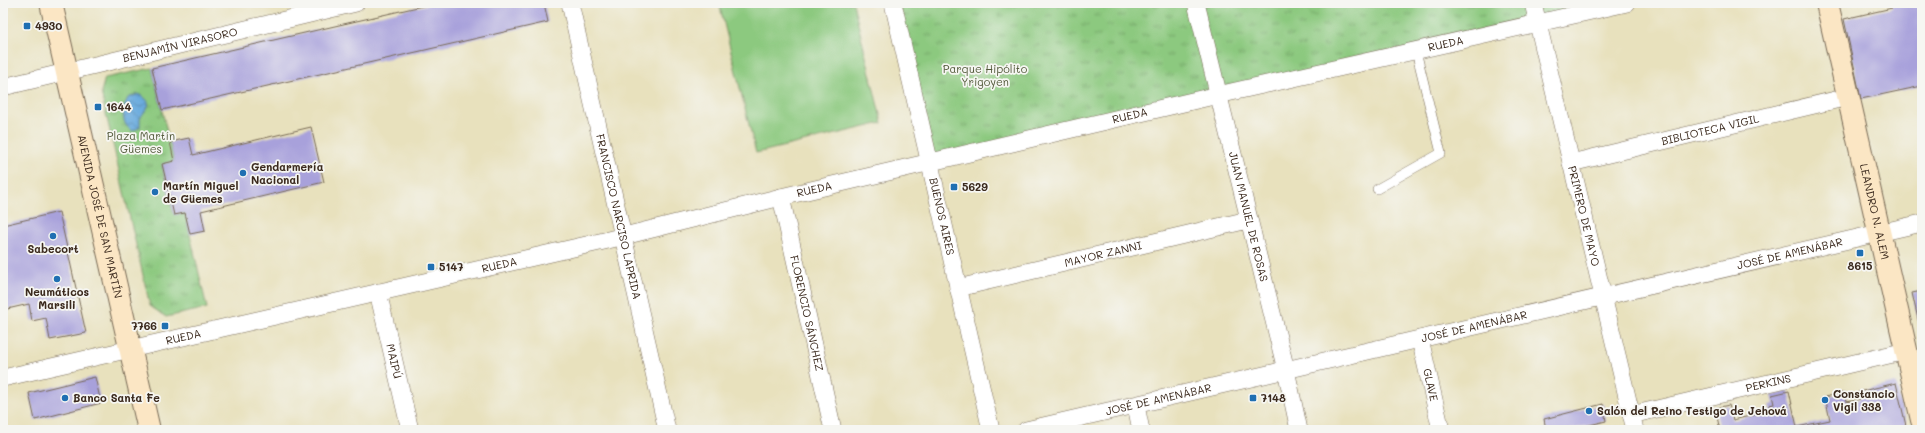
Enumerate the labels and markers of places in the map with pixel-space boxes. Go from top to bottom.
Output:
place label: 4930 [35,18,62,33]
marker: 4930 [22,21,32,31]
place label: 1644 [106,99,132,114]
marker: 1644 [93,102,103,112]
place label: Gendarmería Nacional [251,159,324,187]
marker: Gendarmería Nacional [238,168,248,178]
place label: Martín Miguel de Güemes [163,178,238,206]
place label: 5629 [962,179,988,194]
marker: 5629 [949,182,959,192]
marker: Martín Miguel de Güemes [150,187,160,197]
marker: Sabecort [48,231,58,241]
place label: Sabecort [27,241,79,256]
marker: 8615 [1855,248,1865,258]
place label: 8615 [1848,258,1873,273]
place label: 5147 [439,259,463,274]
marker: 5147 [426,262,436,272]
marker: Neumáticos Marsili [52,274,62,284]
place label: Neumáticos Marsili [25,284,89,312]
place label: 7766 [131,318,157,333]
marker: 7766 [160,321,170,331]
place label: Constancio Vigil 338 [1833,386,1895,414]
place label: Banco Santa Fe [73,390,160,405]
place label: 7148 [1261,390,1286,405]
marker: Banco Santa Fe [60,393,70,403]
marker: 7148 [1248,393,1258,403]
marker: Constancio Vigil 338 [1820,395,1830,405]
place label: Salón del Reino Testigo de Jehová [1597,403,1787,418]
marker: Salón del Reino Testigo de Jehová [1584,406,1594,416]

